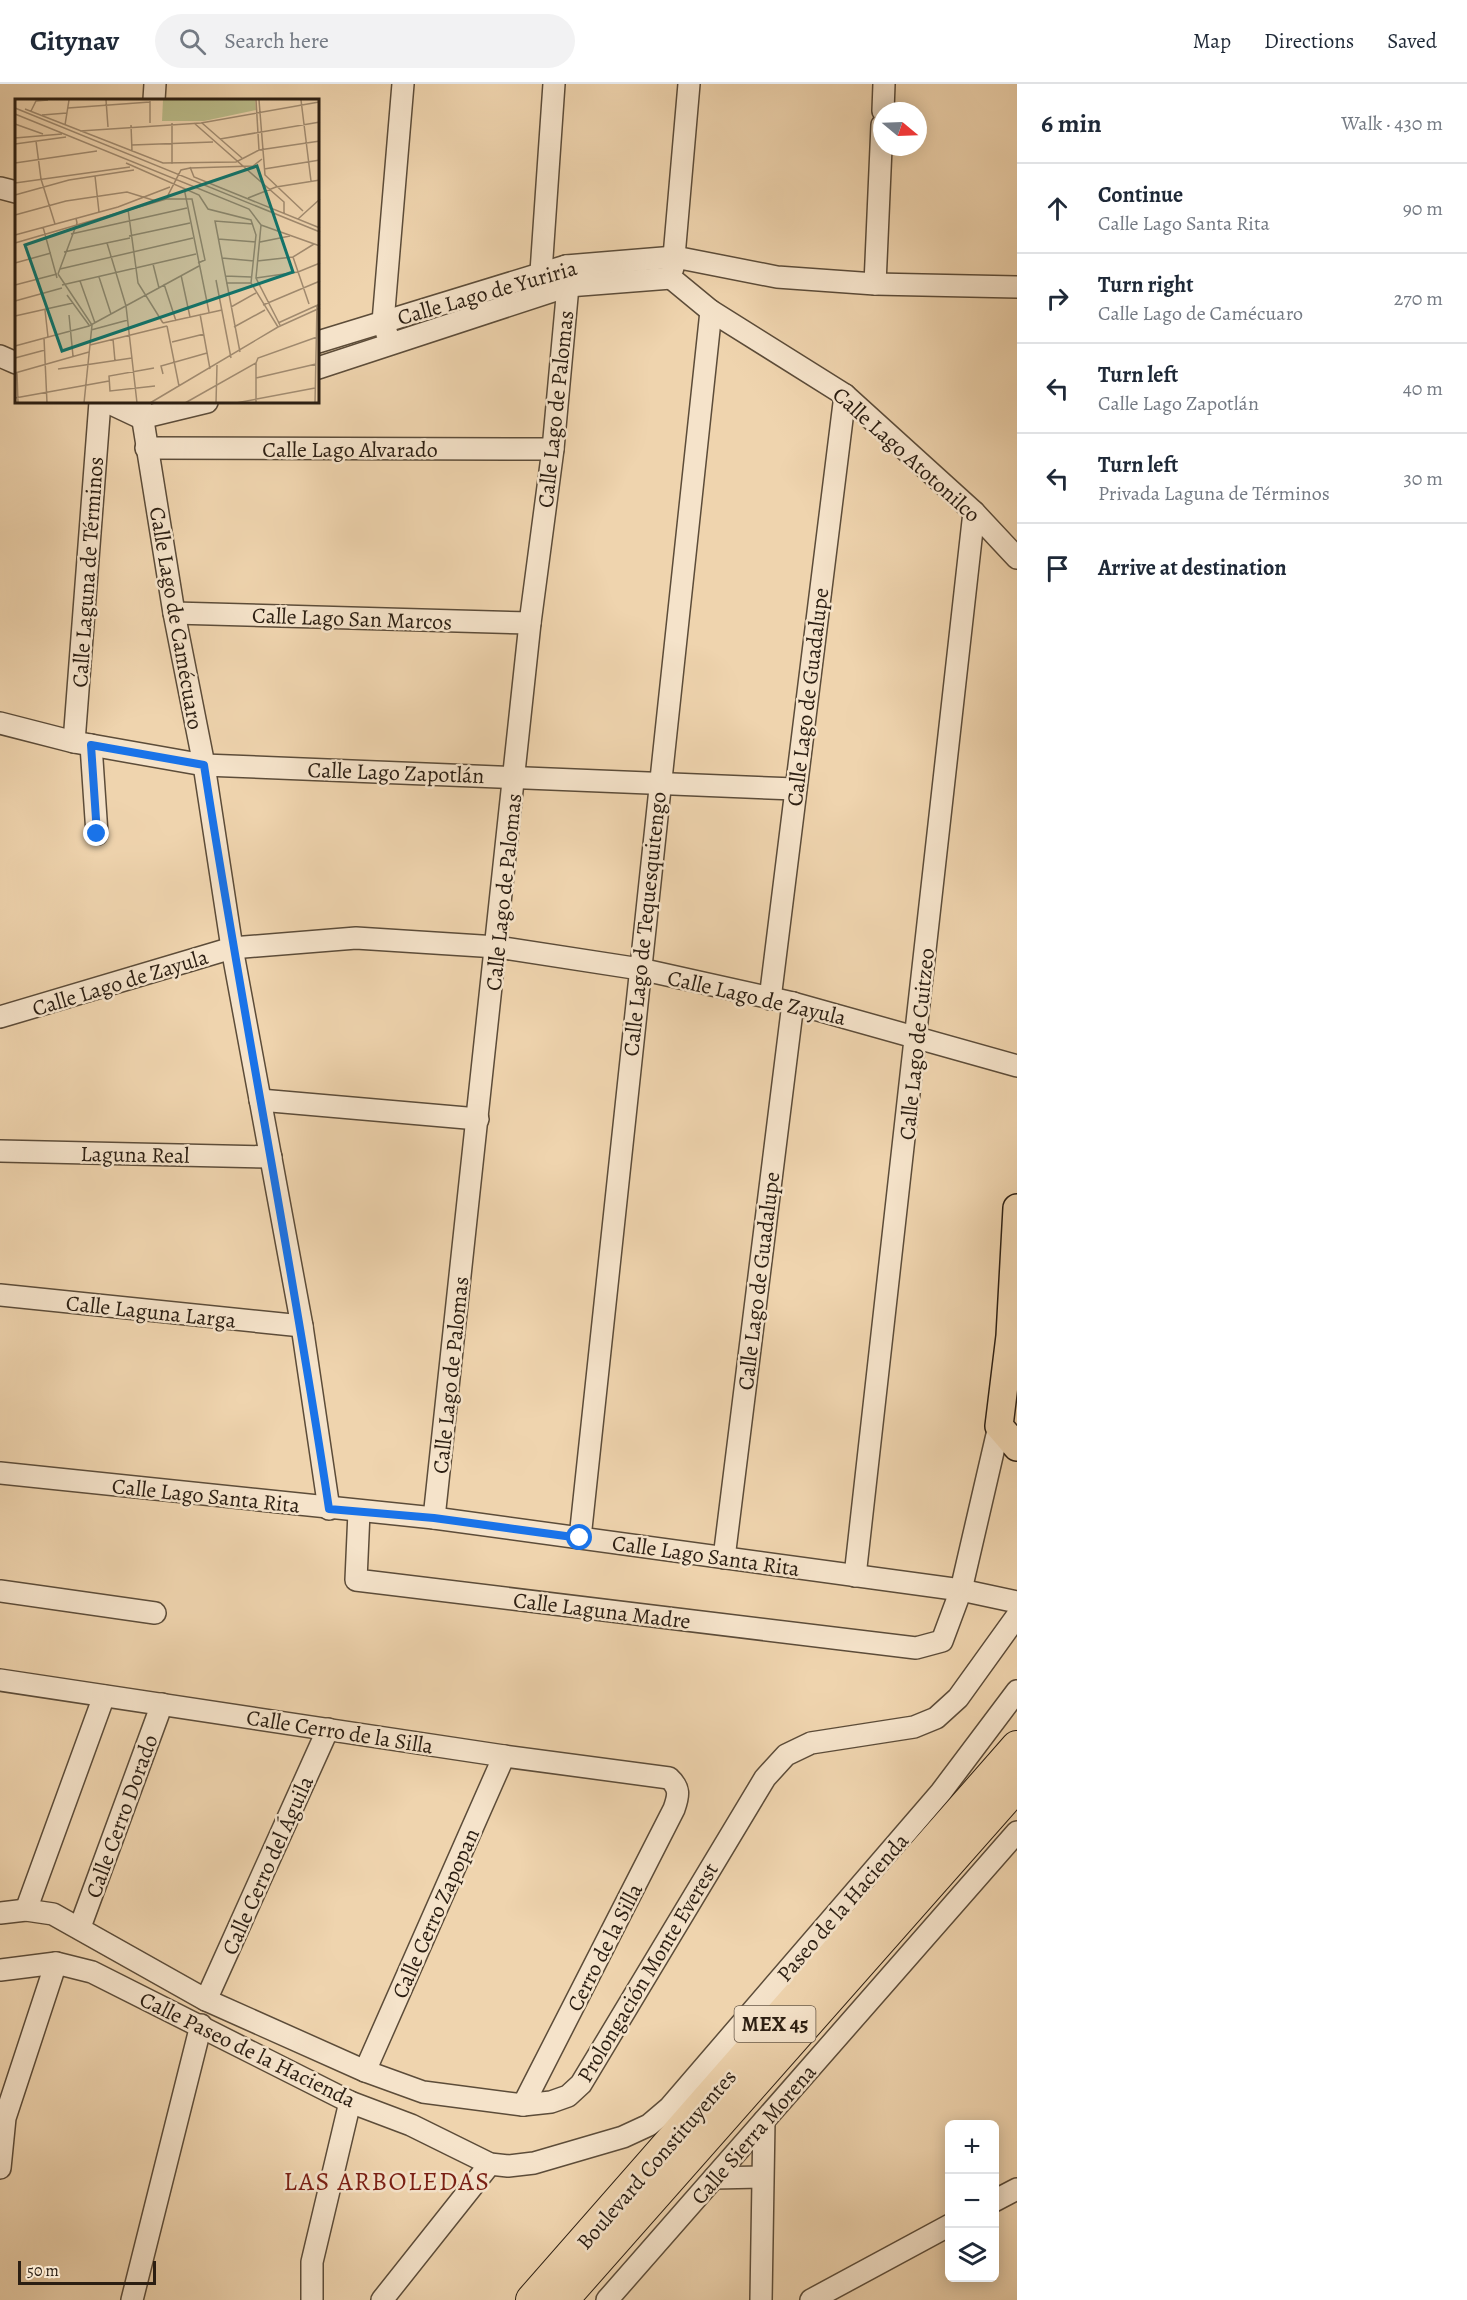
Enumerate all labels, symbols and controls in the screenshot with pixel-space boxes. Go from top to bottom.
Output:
search box [155,14,575,68]
text: Citynav [30,22,119,60]
icon: search [176,25,209,58]
text: Search here [224,26,329,56]
text: Map [1193,27,1231,55]
text: Directions [1264,27,1354,55]
text: Saved [1387,27,1437,55]
inset map [15,99,320,404]
north arrow [873,102,927,156]
text: 6 min [1041,106,1102,141]
text: Walk · 430 m [1341,110,1443,137]
text: Continue [1098,180,1183,210]
icon: ahead [1041,192,1074,225]
text: 90 m [1403,195,1443,222]
text: Calle Lago Santa Rita [1098,210,1270,237]
street label: Calle Lago de Yuriria [394,253,581,333]
text: Turn right [1098,270,1194,300]
icon: right [1041,282,1074,315]
text: 270 m [1394,285,1443,312]
text: Calle Lago de Camécuaro [1098,300,1303,327]
street label: Calle Lago de Palomas [531,309,581,509]
text: Turn left [1098,360,1178,390]
icon: left [1041,372,1074,405]
text: 40 m [1403,375,1443,402]
street label: Calle Lago Atotonilco [826,380,987,529]
text: Calle Lago Zapotlán [1098,390,1259,417]
street label: Calle Lago Alvarado [262,435,438,465]
text: Turn left [1098,450,1178,480]
street label: Calle Laguna de Términos [65,456,111,689]
icon: left [1041,462,1074,495]
text: 30 m [1403,465,1443,492]
text: Privada Laguna de Términos [1098,480,1330,507]
street label: Calle Lago de Camécuaro [142,504,210,732]
icon: arrive [1041,552,1074,585]
text: Arrive at destination [1098,553,1287,583]
street label: Calle Lago de Guadalupe [780,586,836,808]
street label: Calle Lago San Marcos [251,601,453,637]
street label: Calle Lago Zapotlán [307,755,485,791]
street label: Calle Lago de Tequesquitengo [616,790,674,1058]
street label: Calle Lago de Palomas [479,792,529,992]
route end [83,820,109,846]
street label: Calle Lago de Zayula [29,942,213,1024]
street label: Calle Lago de Cuitzeo [892,947,942,1142]
street label: Calle Lago de Zayula [665,963,850,1033]
street label: Laguna Real [80,1139,190,1171]
street label: Calle Lago de Guadalupe [731,1170,787,1392]
street label: Calle Lago de Palomas [426,1275,476,1475]
street label: Calle Laguna Larga [64,1288,238,1336]
street label: Calle Lago Santa Rita [110,1471,302,1521]
route start [566,1524,592,1550]
street label: Calle Lago Santa Rita [610,1528,802,1584]
street label: Calle Laguna Madre [511,1585,692,1637]
street label: Calle Cerro de la Silla [244,1702,436,1762]
street label: Calle Cerro Dorado [78,1730,165,1902]
street label: Calle Cerro del Águila [215,1770,321,1960]
street label: Calle Cerro Zapopan [385,1824,487,2003]
street label: Paseo de la Hacienda [770,1826,916,1988]
street label: Prolongación Monte Everest [570,1857,726,2088]
street label: Cerro de la Silla [560,1878,650,2017]
street label: Calle Paseo de la Hacienda [135,1985,361,2116]
road number: MEX 45 [734,2006,816,2042]
street label: Calle Sierra Morena [684,2057,824,2211]
street label: Boulevard Constituyentes [570,2063,744,2256]
map controls [945,2120,999,2282]
button: + [945,2120,999,2174]
district label: LAS ARBOLEDAS [283,2164,491,2199]
button: − [945,2174,999,2228]
button: layers [945,2228,999,2282]
scale bar [18,2258,156,2286]
text: 50 m [27,2260,59,2282]

